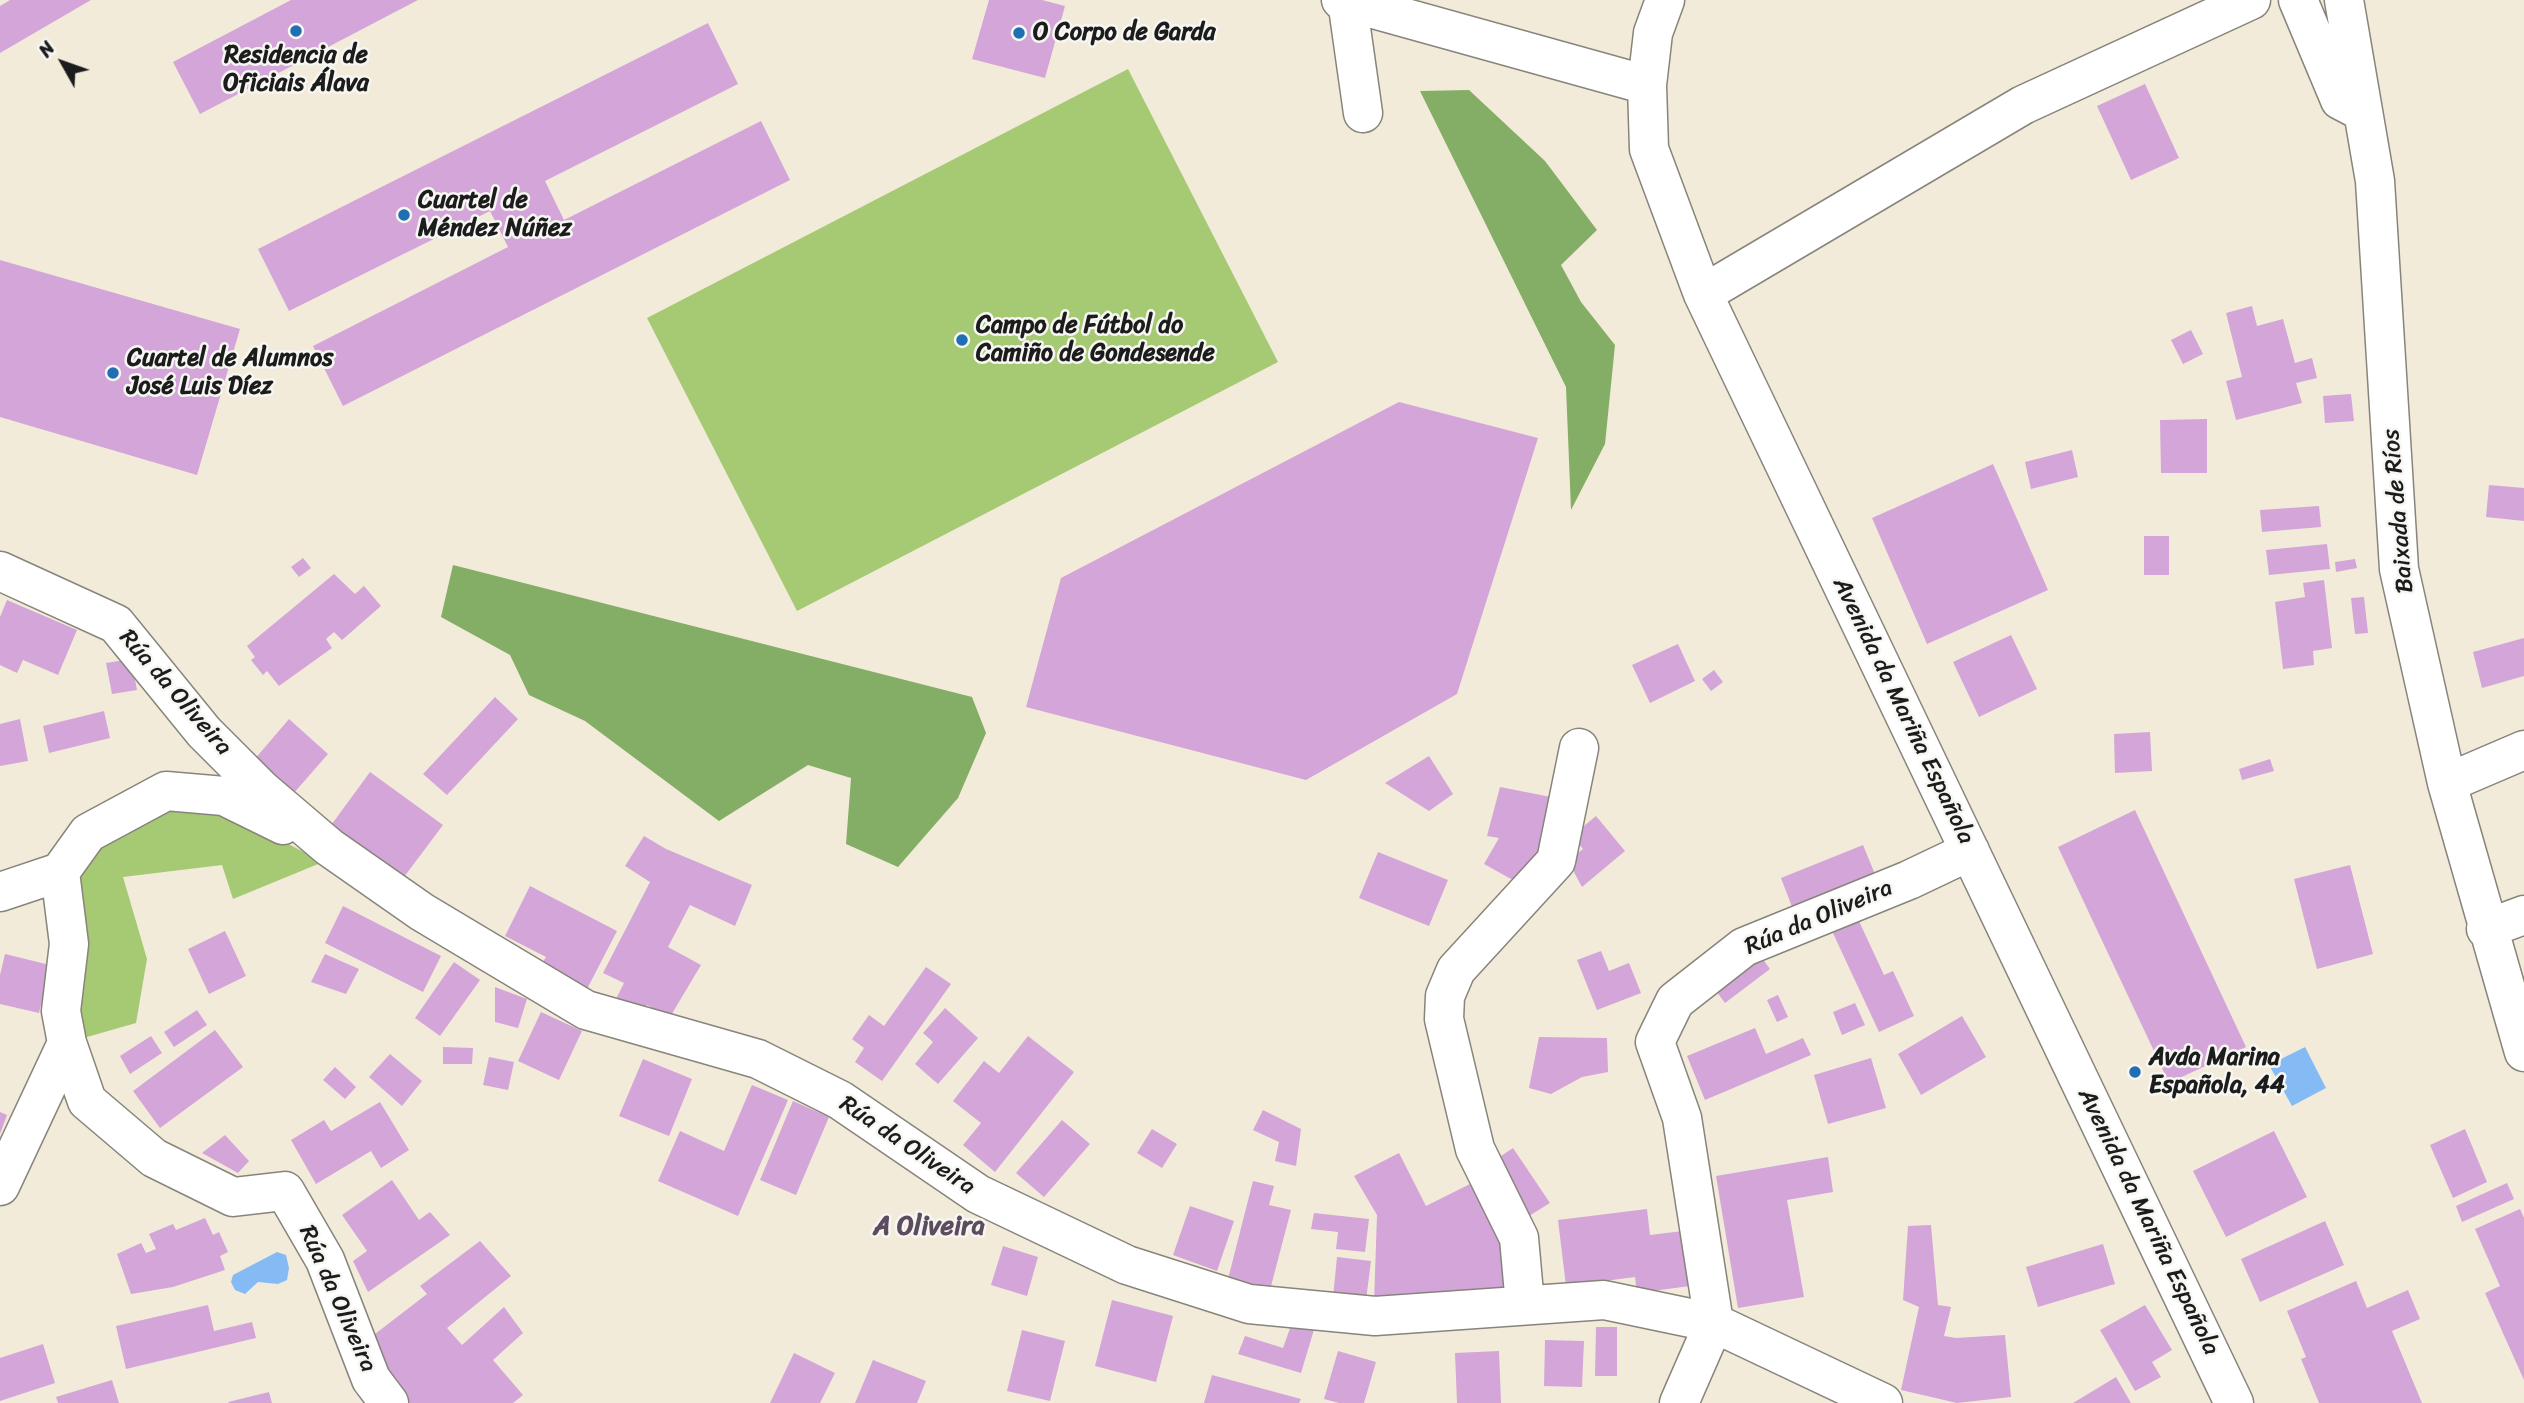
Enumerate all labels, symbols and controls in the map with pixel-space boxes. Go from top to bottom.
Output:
place label: O Corpo de Garda [1033,19,1216,47]
marker: Residencia de Oficiais Álava [288,23,304,39]
marker: O Corpo de Garda [1011,25,1027,41]
north arrow [28,28,98,98]
text: N [30,34,63,65]
place label: Residencia de Oficiais Álava [223,42,369,98]
place label: Cuartel de Méndez Núñez [418,187,572,243]
marker: Cuartel de Méndez Núñez [396,207,412,223]
place label: Campo de Fútbol do Camiño de Gondesende [976,312,1215,368]
marker: Campo de Fútbol do Camiño de Gondesende [954,332,970,348]
place label: Cuartel de Alumnos José Luis Díez [127,345,333,401]
marker: Cuartel de Alumnos José Luis Díez [105,365,121,381]
street label: Baixada de Ríos [2377,428,2421,594]
street label: Avenida da Mariña Española [1826,573,1980,849]
street label: Rúa da Oliveira [112,624,238,762]
street label: Rúa da Oliveira [1741,874,1897,962]
place label: Avda Marina Española, 44 [2149,1044,2285,1100]
marker: Avda Marina Española, 44 [2127,1064,2143,1080]
street label: Avenida da Mariña Española [2071,1084,2225,1360]
street label: Rúa da Oliveira [834,1090,980,1202]
district label: A Oliveira [873,1211,985,1243]
street label: Rúa da Oliveira [292,1221,382,1377]

